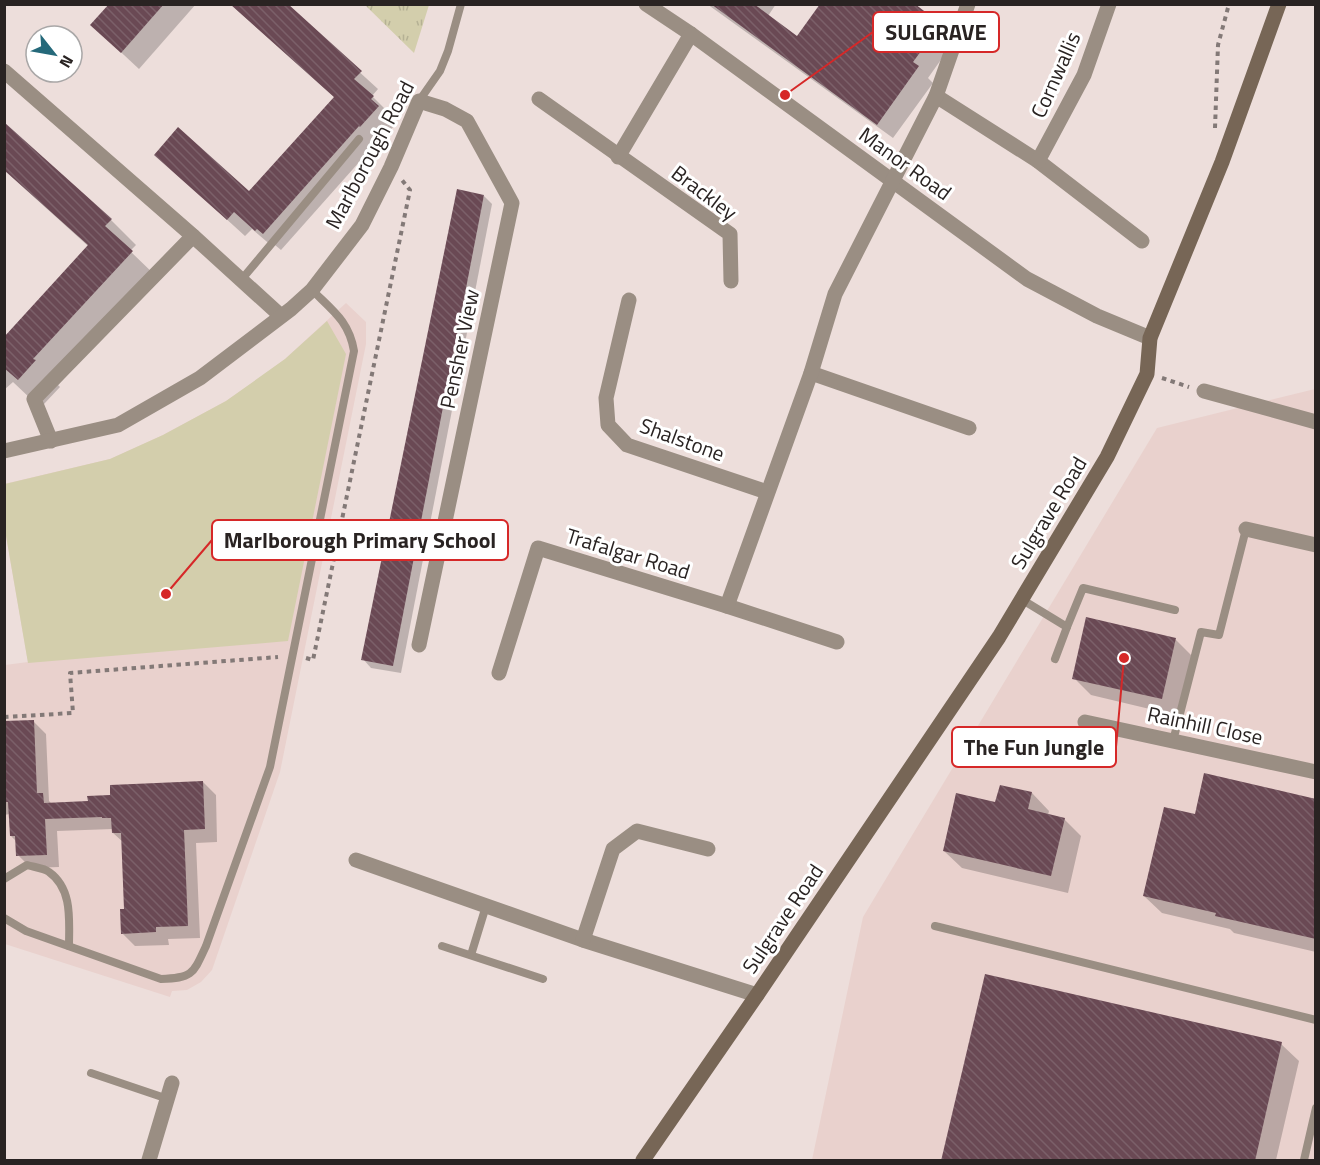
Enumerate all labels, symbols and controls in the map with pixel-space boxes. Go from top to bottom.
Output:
callout: SULGRAVE [873,12,999,52]
text: SULGRAVE [885,15,987,49]
north arrow [24,24,84,84]
street label: Cornwallis [1022,26,1088,123]
text: N [54,51,80,73]
street label: Marlborough Road [317,75,422,234]
street label: Manor Road [853,119,959,208]
street label: Brackley [665,157,744,228]
street label: Pensher View [431,286,487,411]
street label: Shalstone [635,409,729,469]
street label: Sulgrave Road [1002,450,1094,575]
street label: Trafalgar Road [562,519,694,587]
callout: Marlborough Primary School [212,520,508,560]
text: Marlborough Primary School [224,523,496,557]
street label: Rainhill Close [1145,697,1266,753]
callout: The Fun Jungle [952,727,1116,767]
text: The Fun Jungle [964,730,1104,764]
street label: Sulgrave Road [734,857,831,980]

